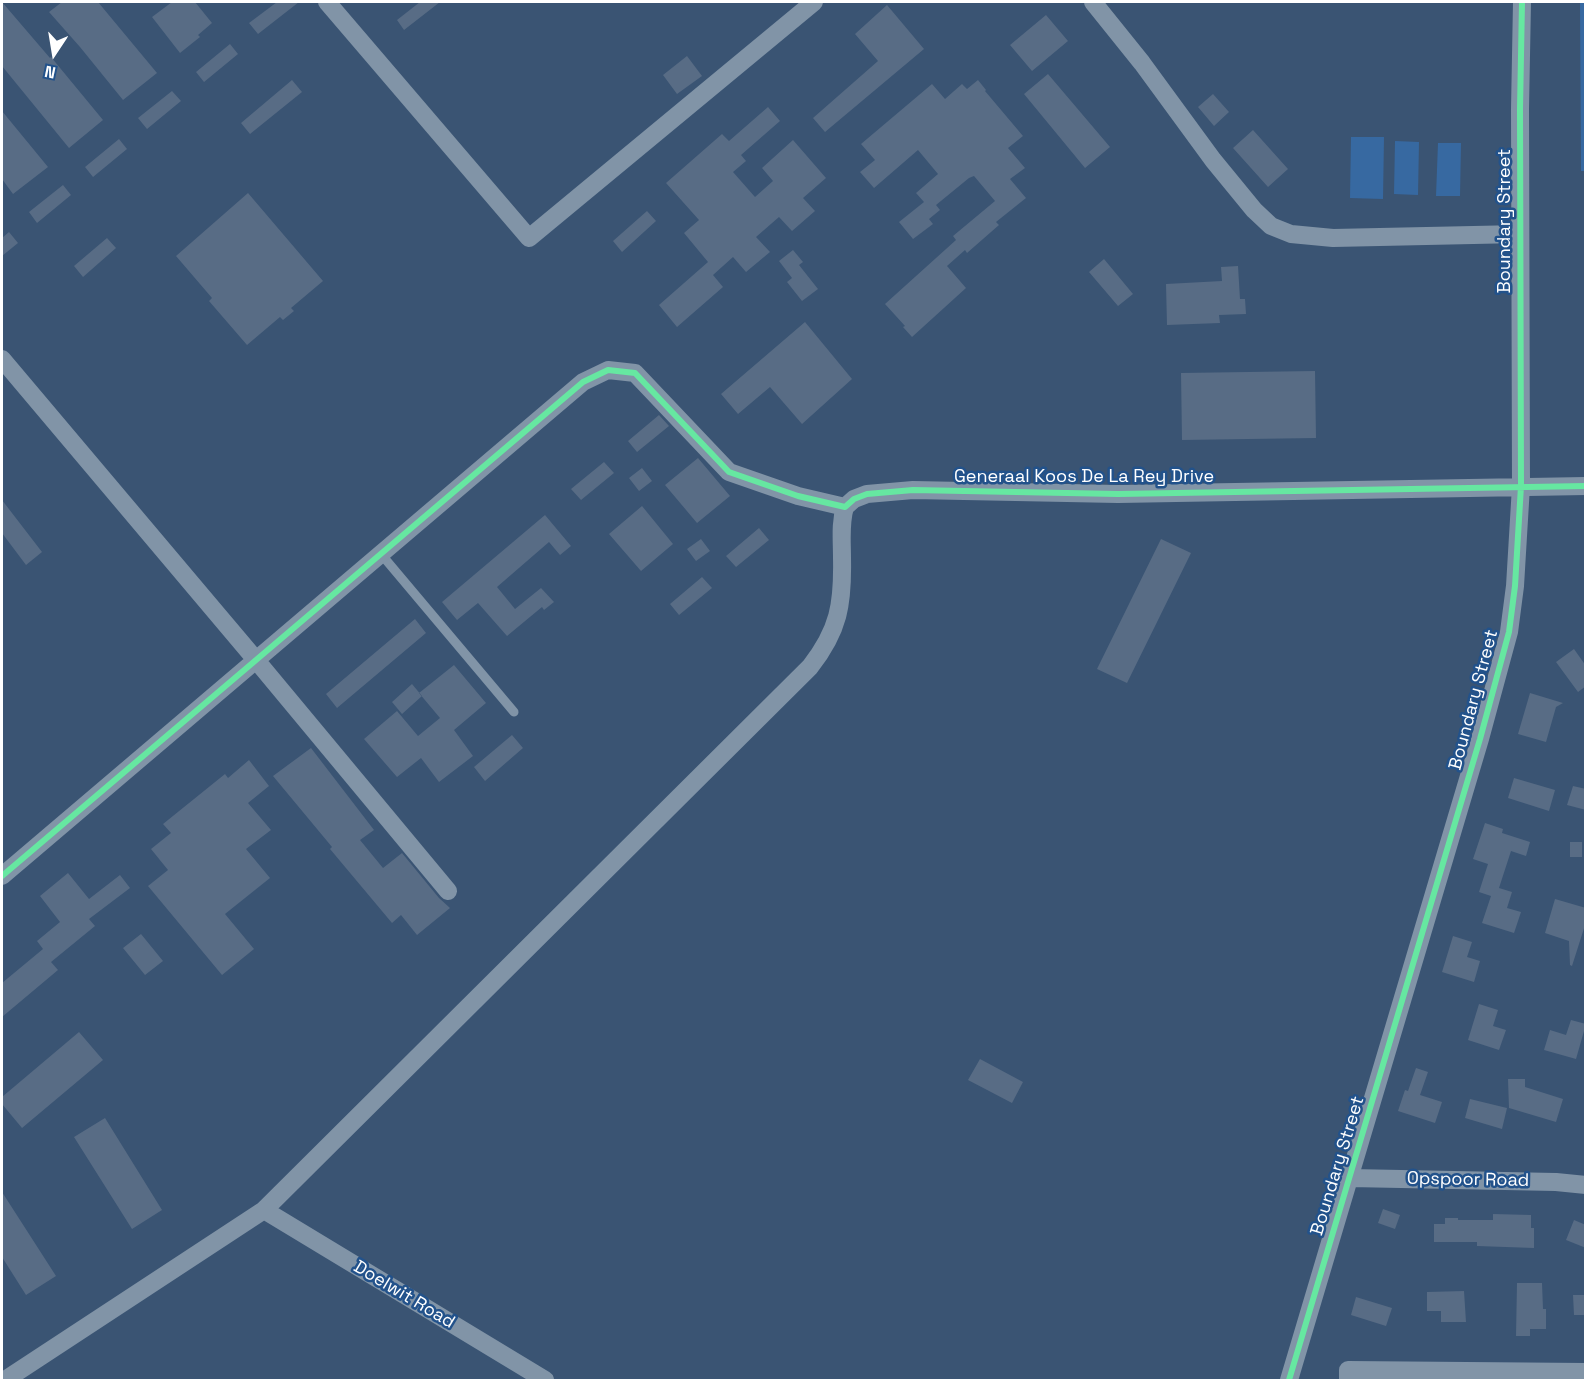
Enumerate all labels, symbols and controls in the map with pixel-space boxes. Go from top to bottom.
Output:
north arrow [24,24,84,84]
text: N [43,61,58,83]
street label: Boundary Street [1494,149,1516,293]
street label: Generaal Koos De La Rey Drive [954,466,1214,488]
street label: Boundary Street [1445,627,1503,773]
street label: Boundary Street [1307,1094,1369,1238]
street label: Opspoor Road [1407,1168,1529,1192]
street label: Doelwit Road [350,1256,458,1334]

